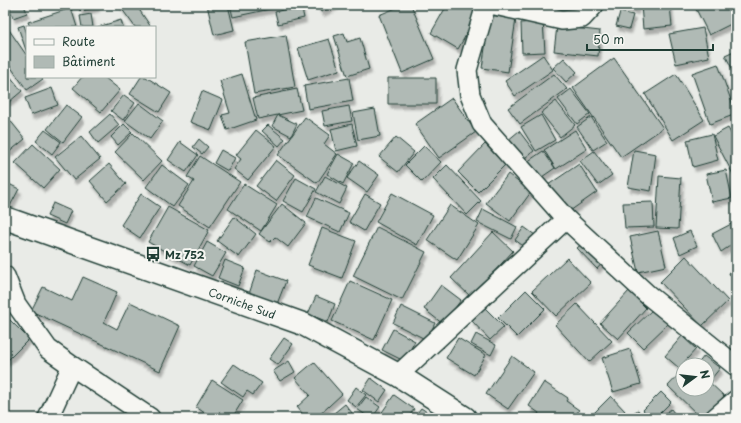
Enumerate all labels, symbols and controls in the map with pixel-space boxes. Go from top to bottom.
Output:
legend [26,26,156,78]
scale bar [587,26,713,52]
text: 50 m [593,30,624,48]
text: Route [62,32,95,50]
text: Bâtiment [62,52,115,70]
bus stop icon: Mz 752 [144,245,162,263]
place label: Mz 752 [165,246,205,263]
street label: Corniche Sud [206,283,278,323]
north arrow [675,357,715,397]
text: N [696,368,715,381]

